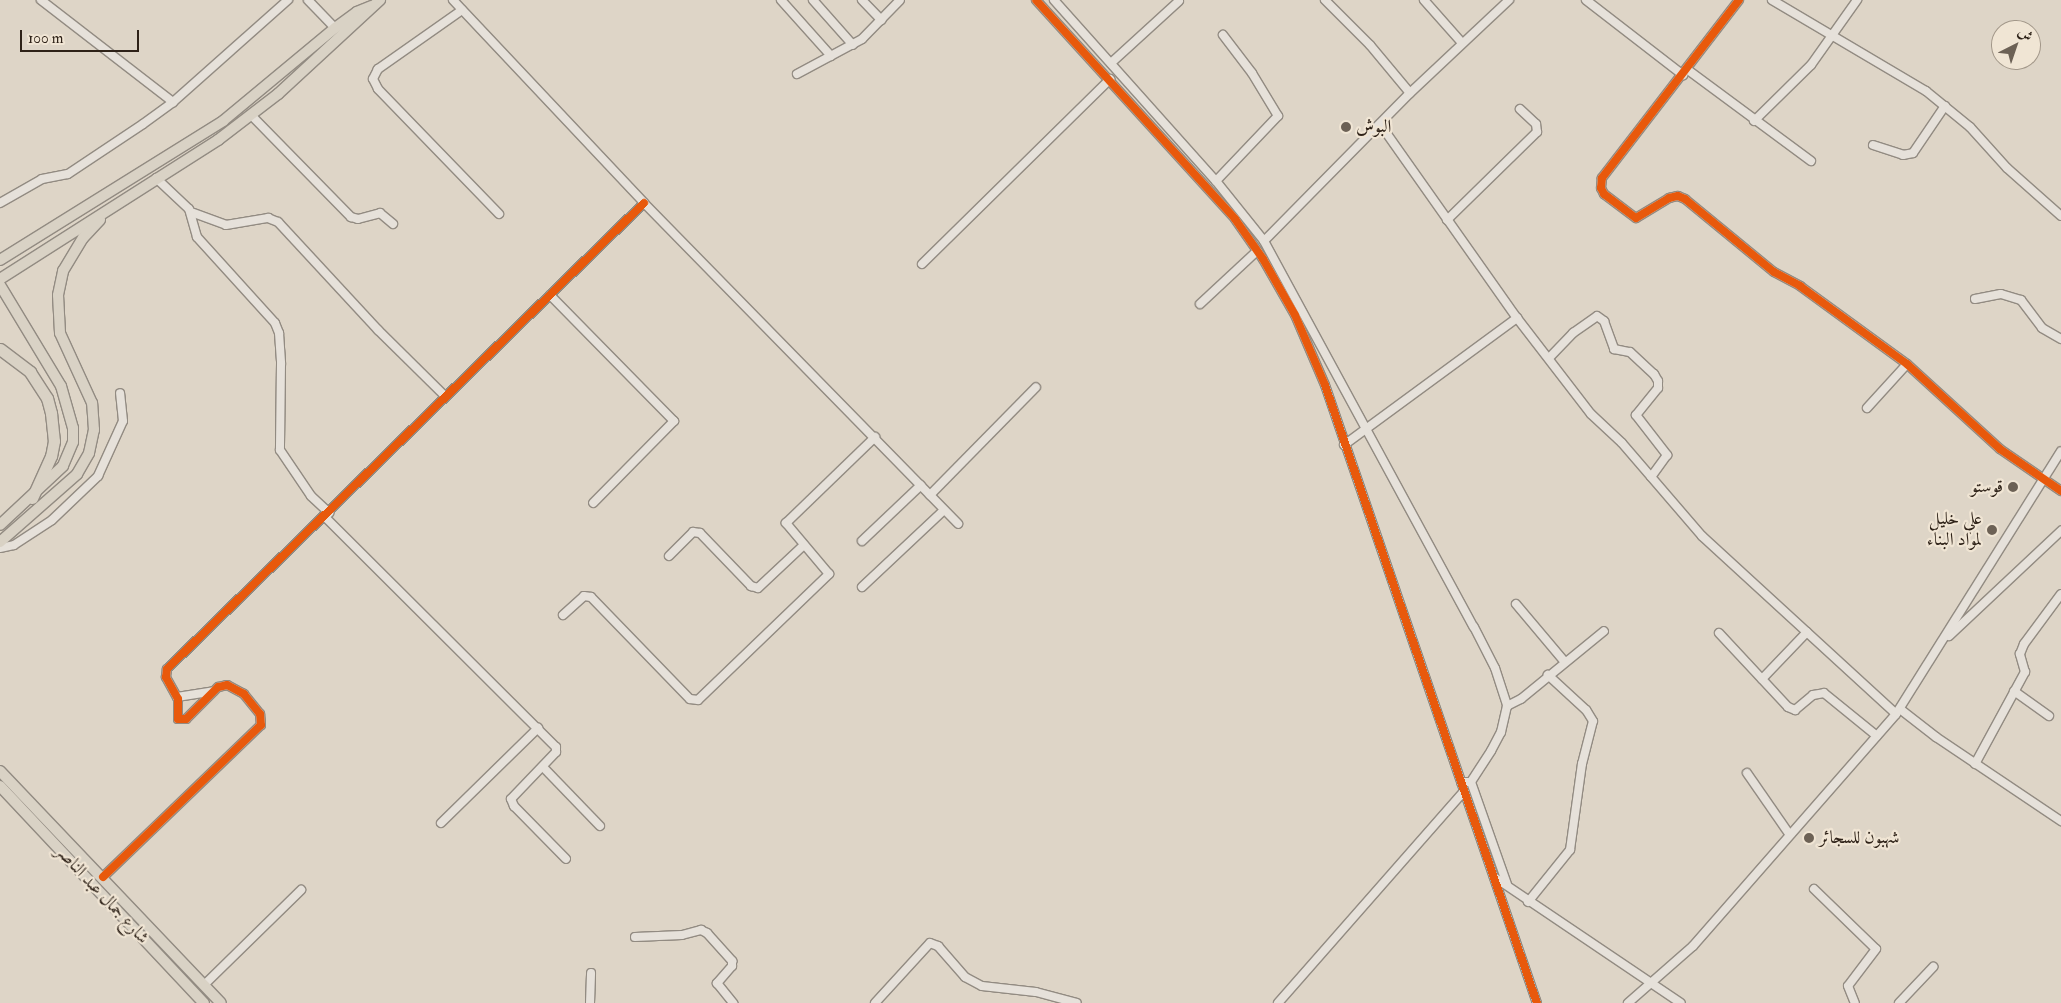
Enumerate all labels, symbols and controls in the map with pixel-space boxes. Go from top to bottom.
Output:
scale bar [22,20,141,52]
north arrow [1991,20,2041,70]
text: ش [2015,23,2036,45]
text: 100 m [28,29,63,48]
place label: البوش [1356,116,1392,138]
marker: البوش [1340,121,1352,133]
place label: قوستو [1971,476,2003,498]
marker: قوستو [2007,481,2019,493]
place label: علي خليل لمواد البناء [1927,509,1982,552]
marker: علي خليل لمواد البناء [1986,524,1998,536]
place label: شهبون للسجائر [1819,827,1900,849]
marker: شهبون للسجائر [1803,832,1815,844]
street label: شارع جمال عبد الناصر [51,841,153,949]

